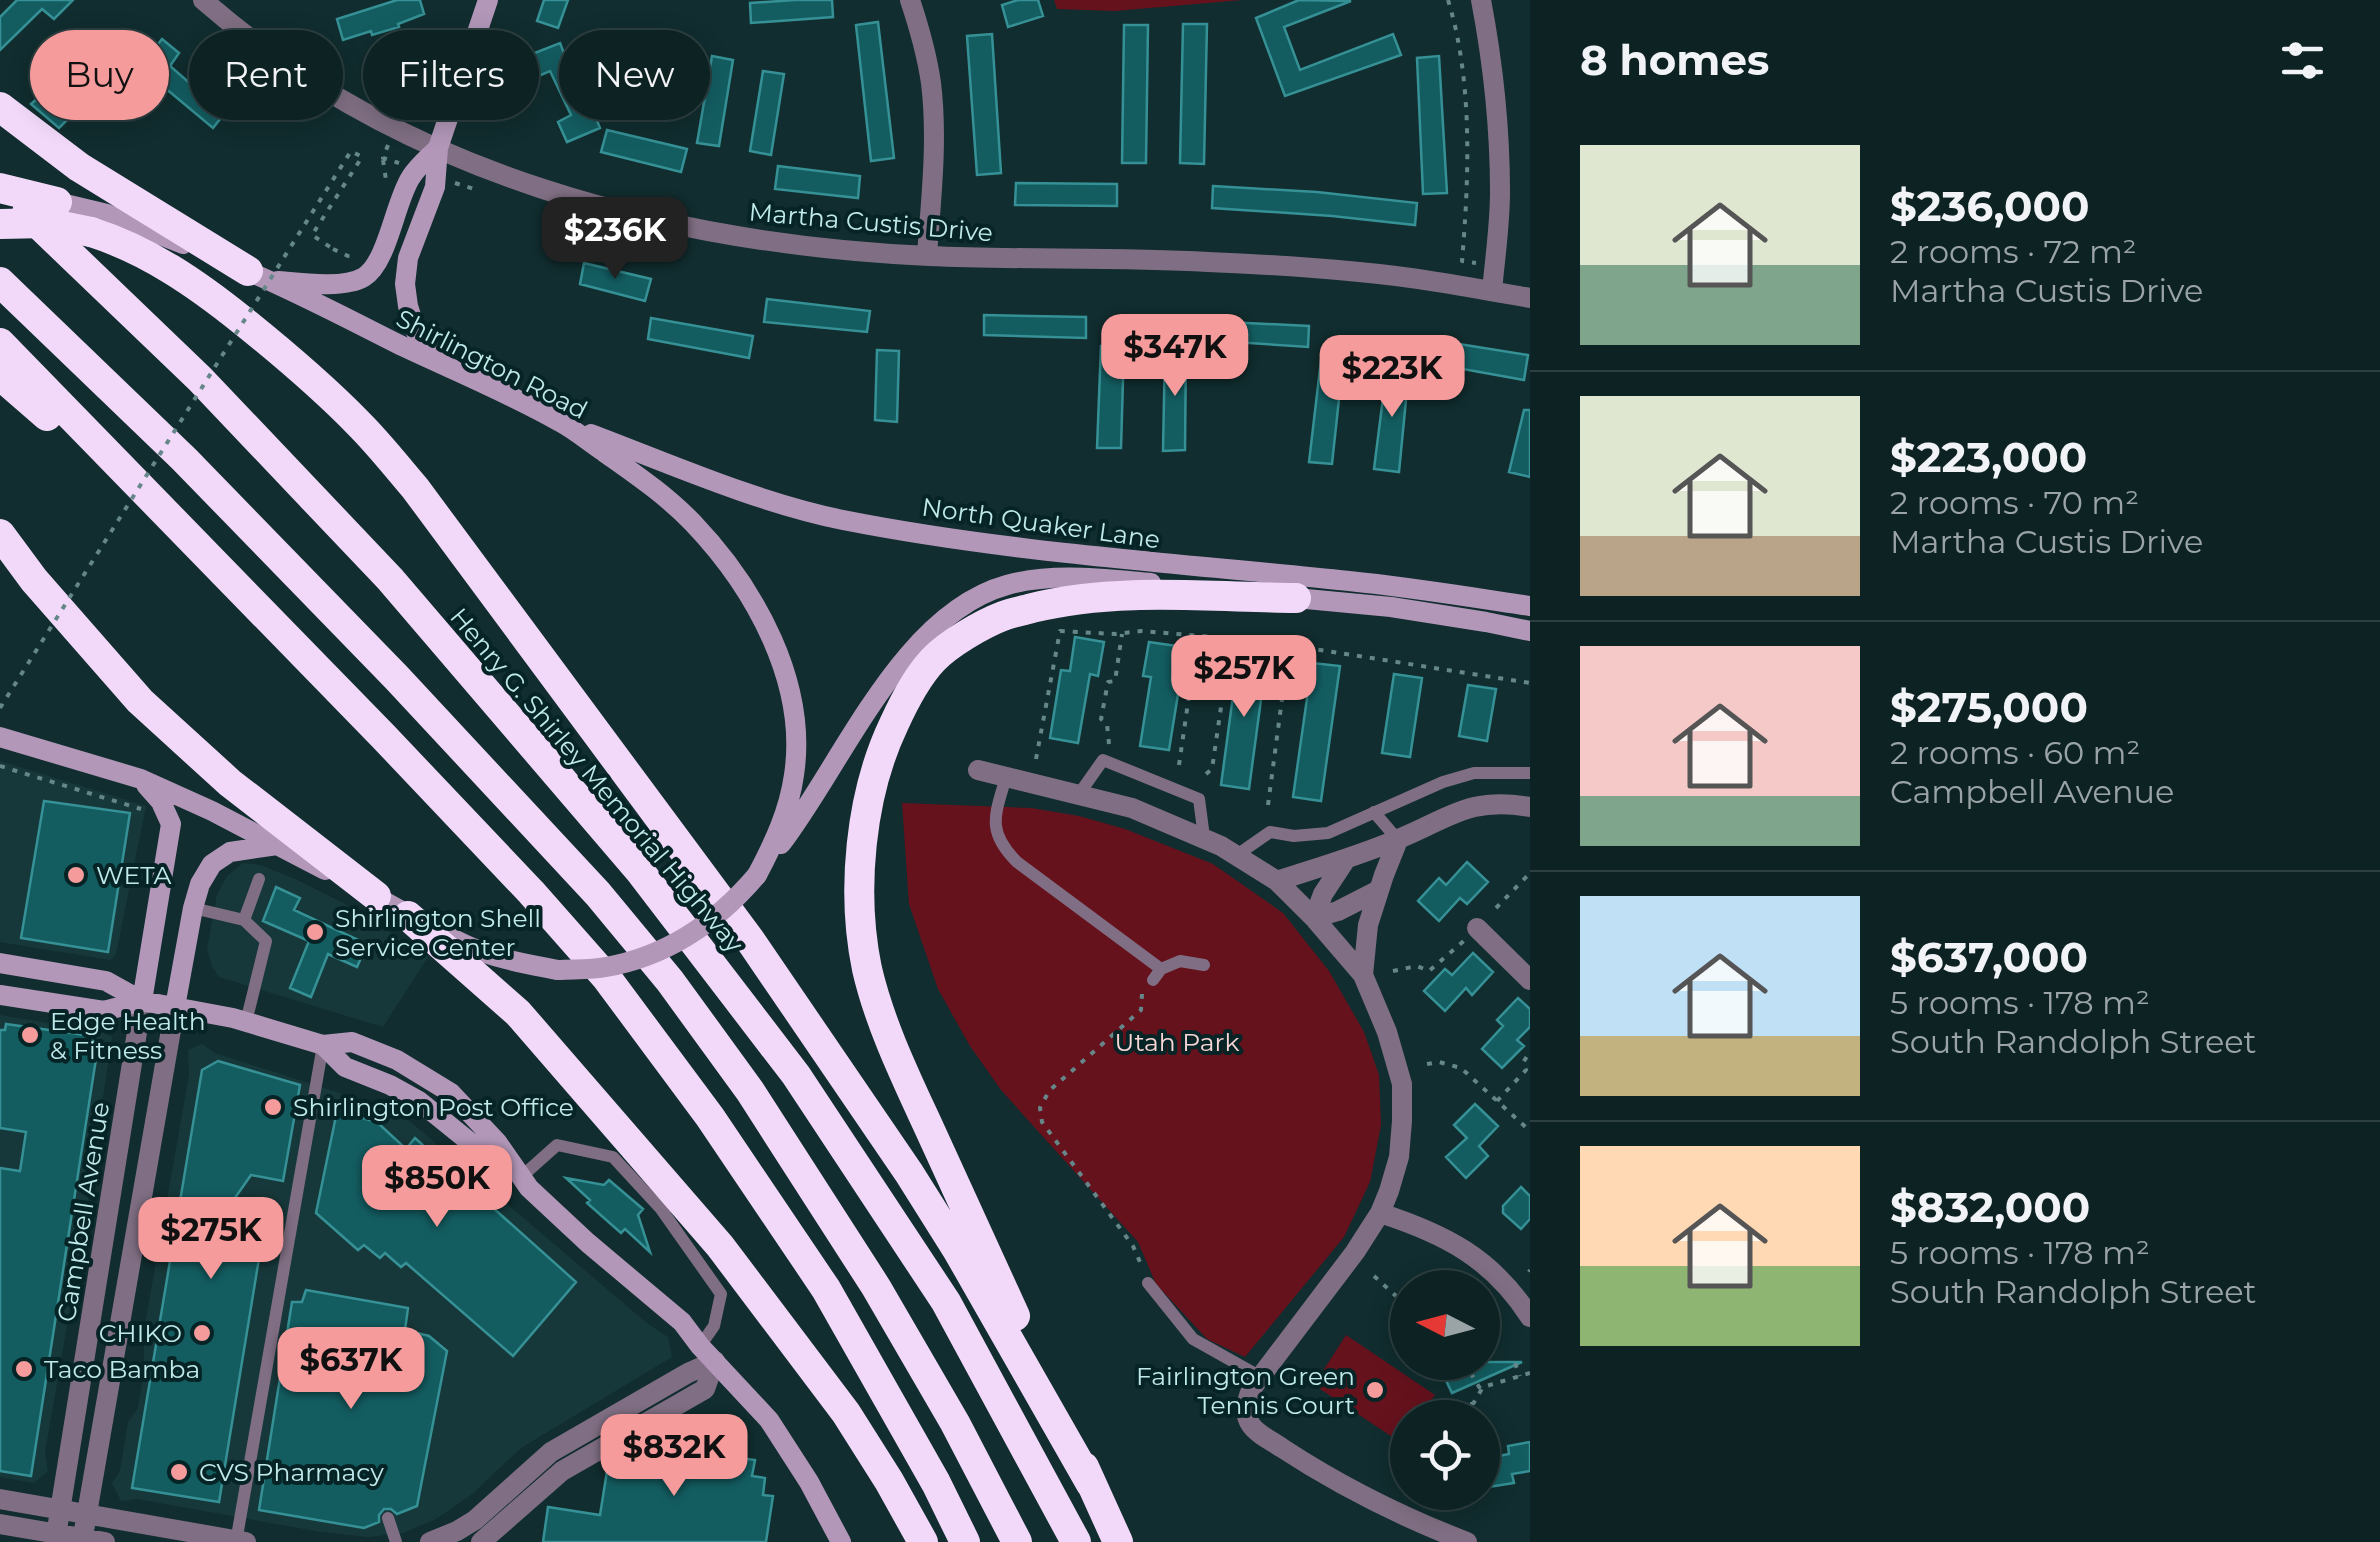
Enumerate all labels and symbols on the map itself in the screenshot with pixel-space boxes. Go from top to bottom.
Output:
street label: Martha Custis Drive [748,196,994,248]
pin: $236K [545,197,685,282]
street label: Shirlington Road [391,303,593,425]
pin: $347K [1105,314,1245,399]
pin: $223K [1322,335,1462,420]
street label: North Quaker Lane [920,491,1162,555]
street label: Henry G. Shirley Memorial Highway [444,602,750,959]
pin: $257K [1174,635,1314,720]
place label: WETA [96,860,172,890]
marker: WETA [65,864,87,886]
place label: Shirlington Shell Service Center [335,903,541,962]
marker: Shirlington Shell Service Center [304,921,326,943]
place label: Edge Health & Fitness [50,1006,206,1065]
marker: Edge Health & Fitness [19,1024,41,1046]
park label: Utah Park [1115,1027,1239,1057]
place label: Shirlington Post Office [293,1092,574,1122]
marker: Shirlington Post Office [262,1096,284,1118]
street label: Campbell Avenue [51,1100,115,1324]
pin: $850K [367,1145,507,1230]
pin: $275K [141,1197,281,1282]
north arrow [1390,1270,1500,1380]
place label: CHIKO [99,1318,182,1348]
marker: CHIKO [191,1322,213,1344]
pin: $637K [281,1327,421,1412]
place label: Taco Bamba [44,1354,200,1384]
marker: Taco Bamba [13,1358,35,1380]
place label: Fairlington Green Tennis Court [1136,1361,1355,1420]
marker: Fairlington Green Tennis Court [1364,1379,1386,1401]
pin: $832K [604,1414,744,1499]
place label: CVS Pharmacy [199,1457,384,1487]
marker: CVS Pharmacy [168,1461,190,1483]

